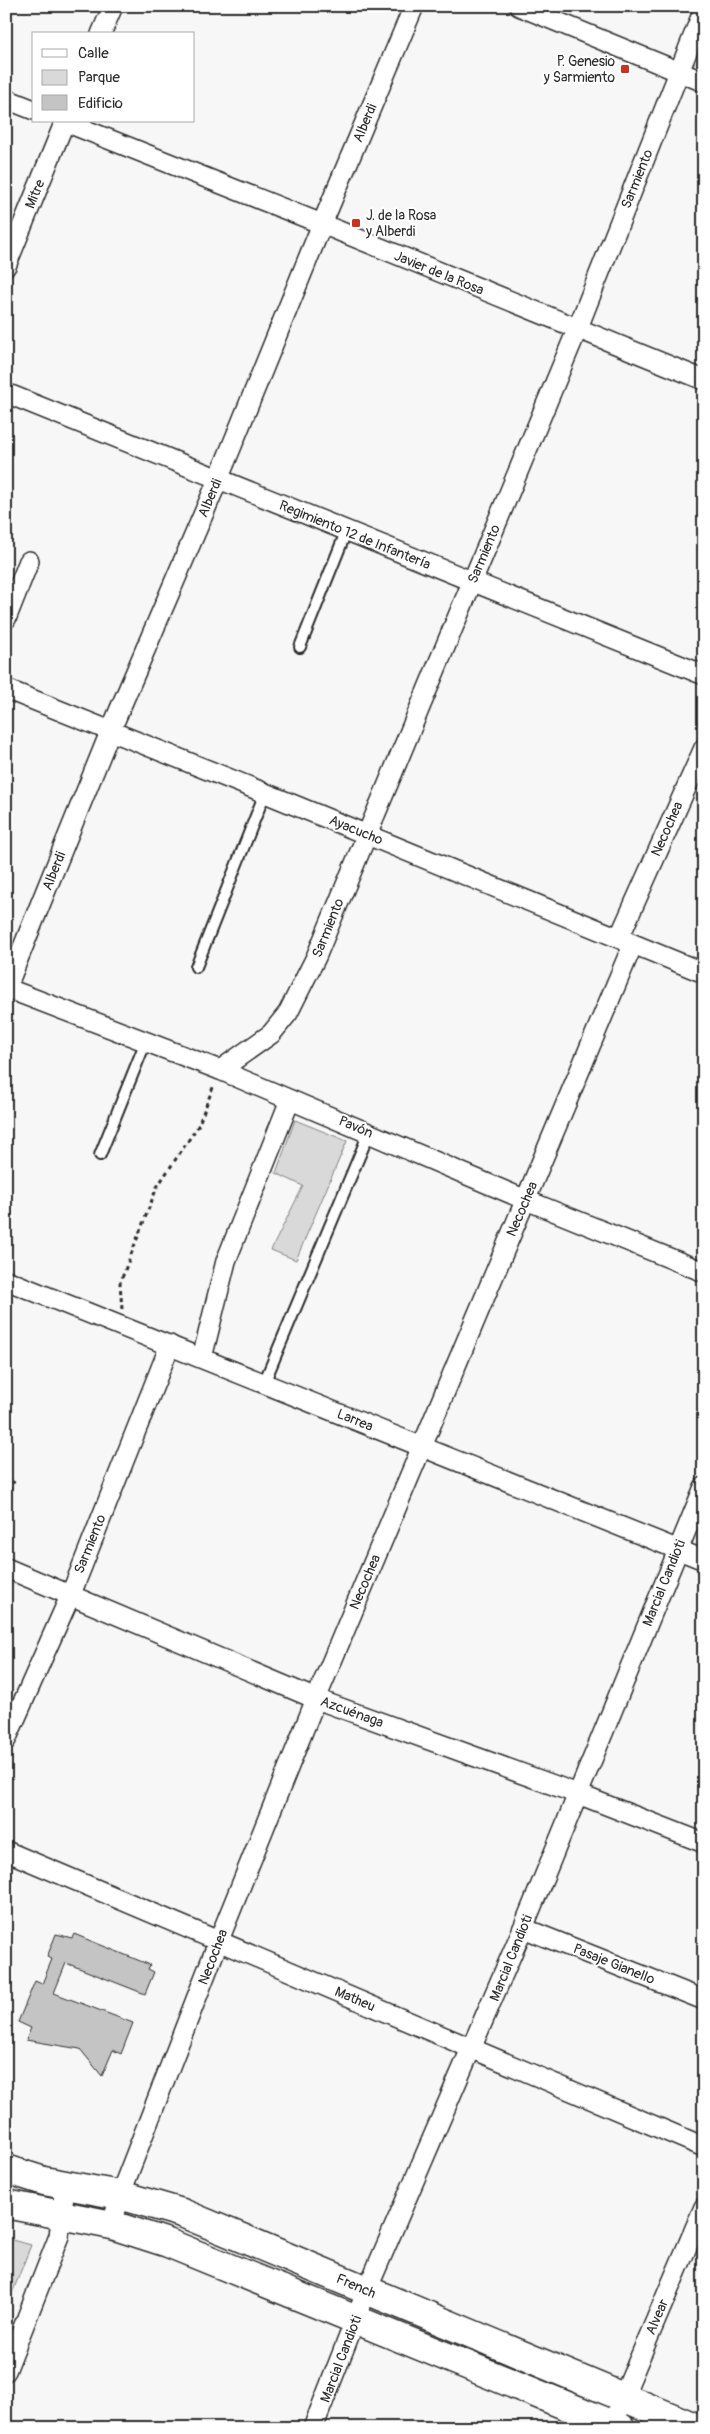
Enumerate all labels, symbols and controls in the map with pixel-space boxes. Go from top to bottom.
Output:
legend [32,32,195,122]
text: Calle [78,44,109,63]
place label: P. Genesio y Sarmiento [543,53,615,86]
marker: P. Genesio y Sarmiento [619,63,631,75]
text: Parque [78,68,121,87]
text: Edificio [78,94,123,113]
street label: Alberdi [349,101,381,145]
street label: Sarmiento [617,147,657,211]
street label: Mitre [22,177,49,211]
place label: J. de la Rosa y Alberdi [365,207,436,240]
marker: J. de la Rosa y Alberdi [350,217,362,229]
street label: Javier de la Rosa [392,247,486,299]
street label: Alberdi [194,476,226,520]
street label: Regimiento 12 de Infantería [277,497,433,573]
street label: Sarmiento [464,522,504,586]
street label: Necochea [647,799,687,859]
street label: Ayacucho [327,812,386,849]
street label: Alberdi [39,849,70,893]
street label: Sarmiento [308,896,348,960]
street label: Pavón [336,1112,376,1142]
street label: Necochea [503,1179,541,1239]
street label: Larrea [334,1405,376,1435]
street label: Sarmiento [70,1512,110,1576]
street label: Marcial Candioti [639,1537,689,1629]
street label: Necochea [346,1552,384,1612]
street label: Azcuénaga [318,1693,386,1731]
street label: Marcial Candioti [486,1912,536,2004]
street label: Necochea [195,1927,231,1987]
street label: Pasaje Gianello [571,1940,658,1988]
street label: Matheu [332,1983,378,2015]
street label: French [334,2270,378,2302]
street label: Alvear [642,2297,672,2337]
street label: Marcial Candioti [317,2313,366,2405]

